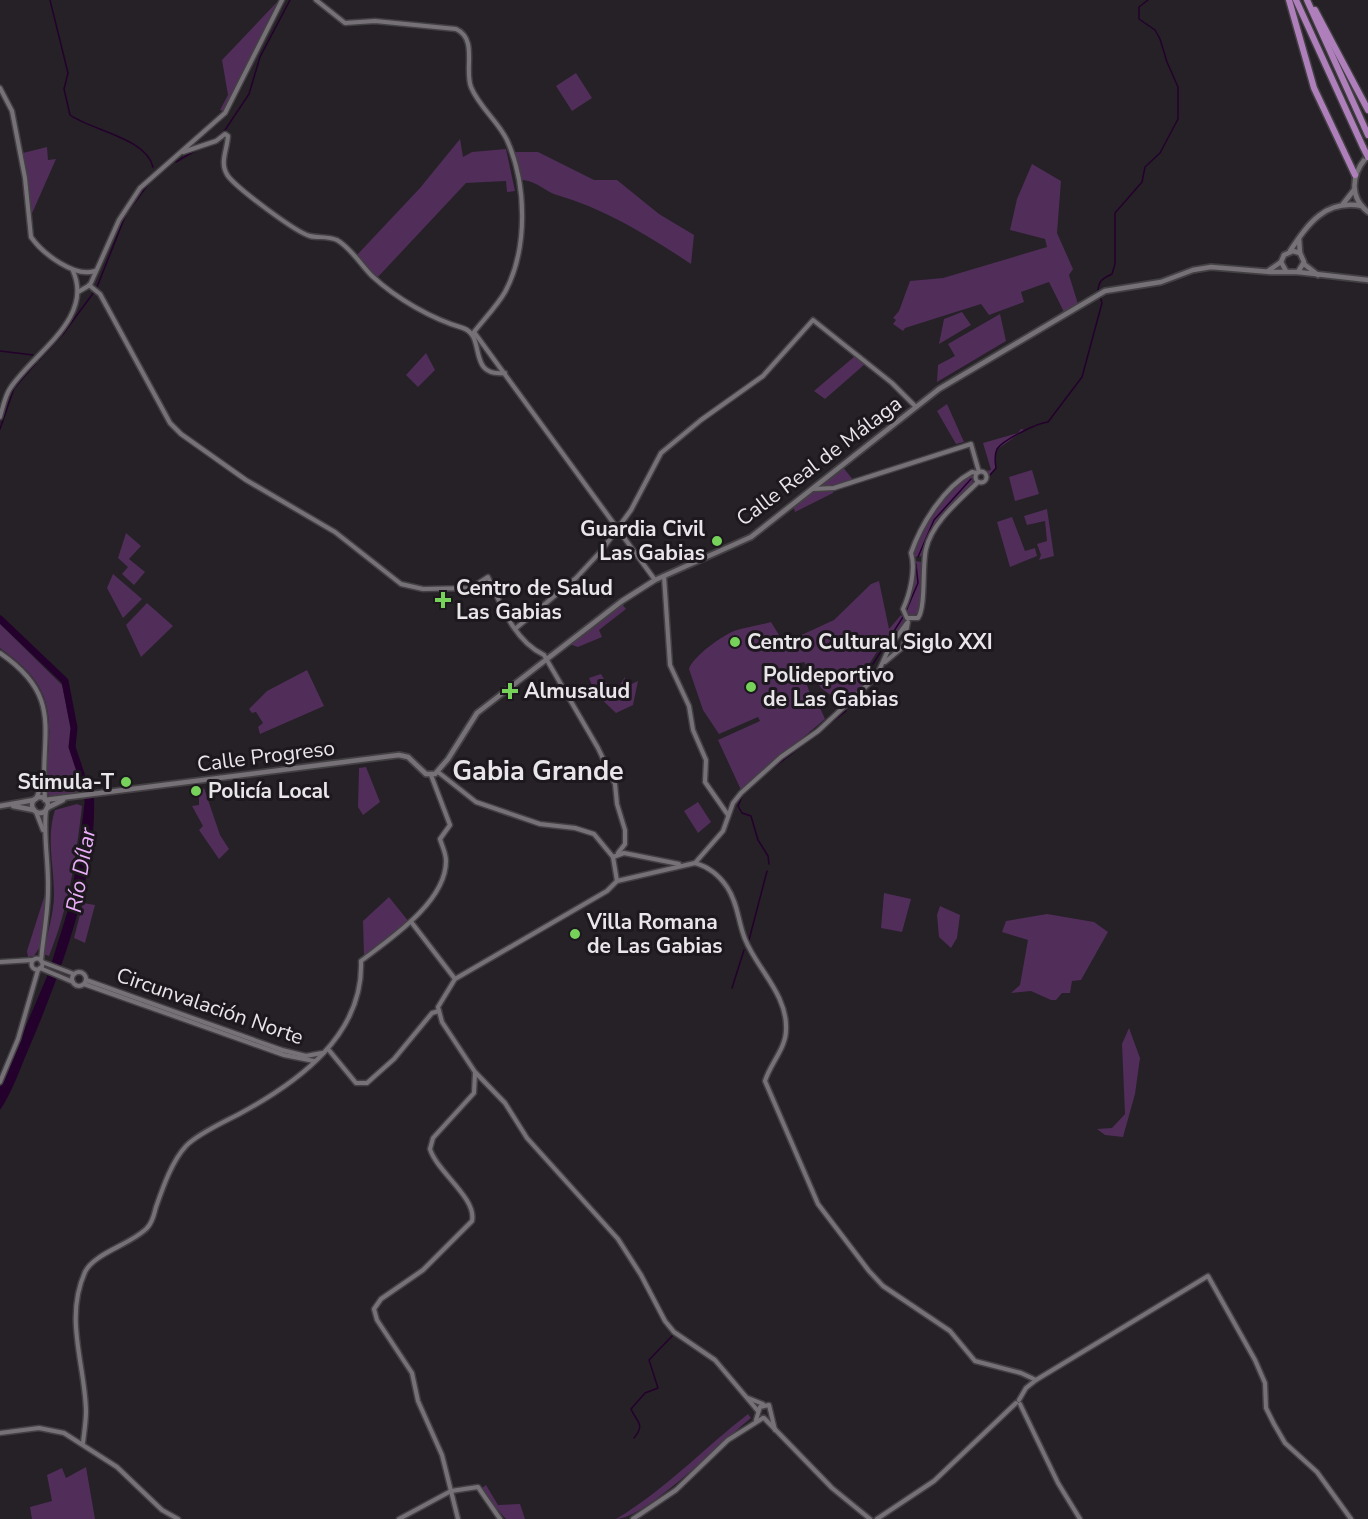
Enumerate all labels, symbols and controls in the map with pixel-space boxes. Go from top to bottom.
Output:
street label: Calle Real de Málaga [731,390,907,532]
place label: Guardia Civil Las Gabias [580,515,705,567]
marker: Guardia Civil Las Gabias [710,534,724,548]
place label: Centro de Salud Las Gabias [456,574,613,626]
marker: Centro de Salud Las Gabias [434,591,452,609]
place label: Centro Cultural Siglo XXI [747,628,993,656]
marker: Centro Cultural Siglo XXI [728,635,742,649]
place label: Polideportivo de Las Gabias [763,661,899,713]
place label: Almusalud [524,677,630,705]
marker: Polideportivo de Las Gabias [744,680,758,694]
marker: Almusalud [501,682,519,700]
street label: Calle Progreso [196,734,336,778]
district label: Gabia Grande [452,753,624,790]
place label: Stimula-T [18,768,114,796]
marker: Stimula-T [119,775,133,789]
place label: Policía Local [208,777,330,805]
marker: Policía Local [189,784,203,798]
water label: Río Dílar [59,824,103,915]
place label: Villa Romana de Las Gabias [586,908,723,960]
marker: Villa Romana de Las Gabias [568,927,582,941]
street label: Circunvalación Norte [113,961,307,1051]

